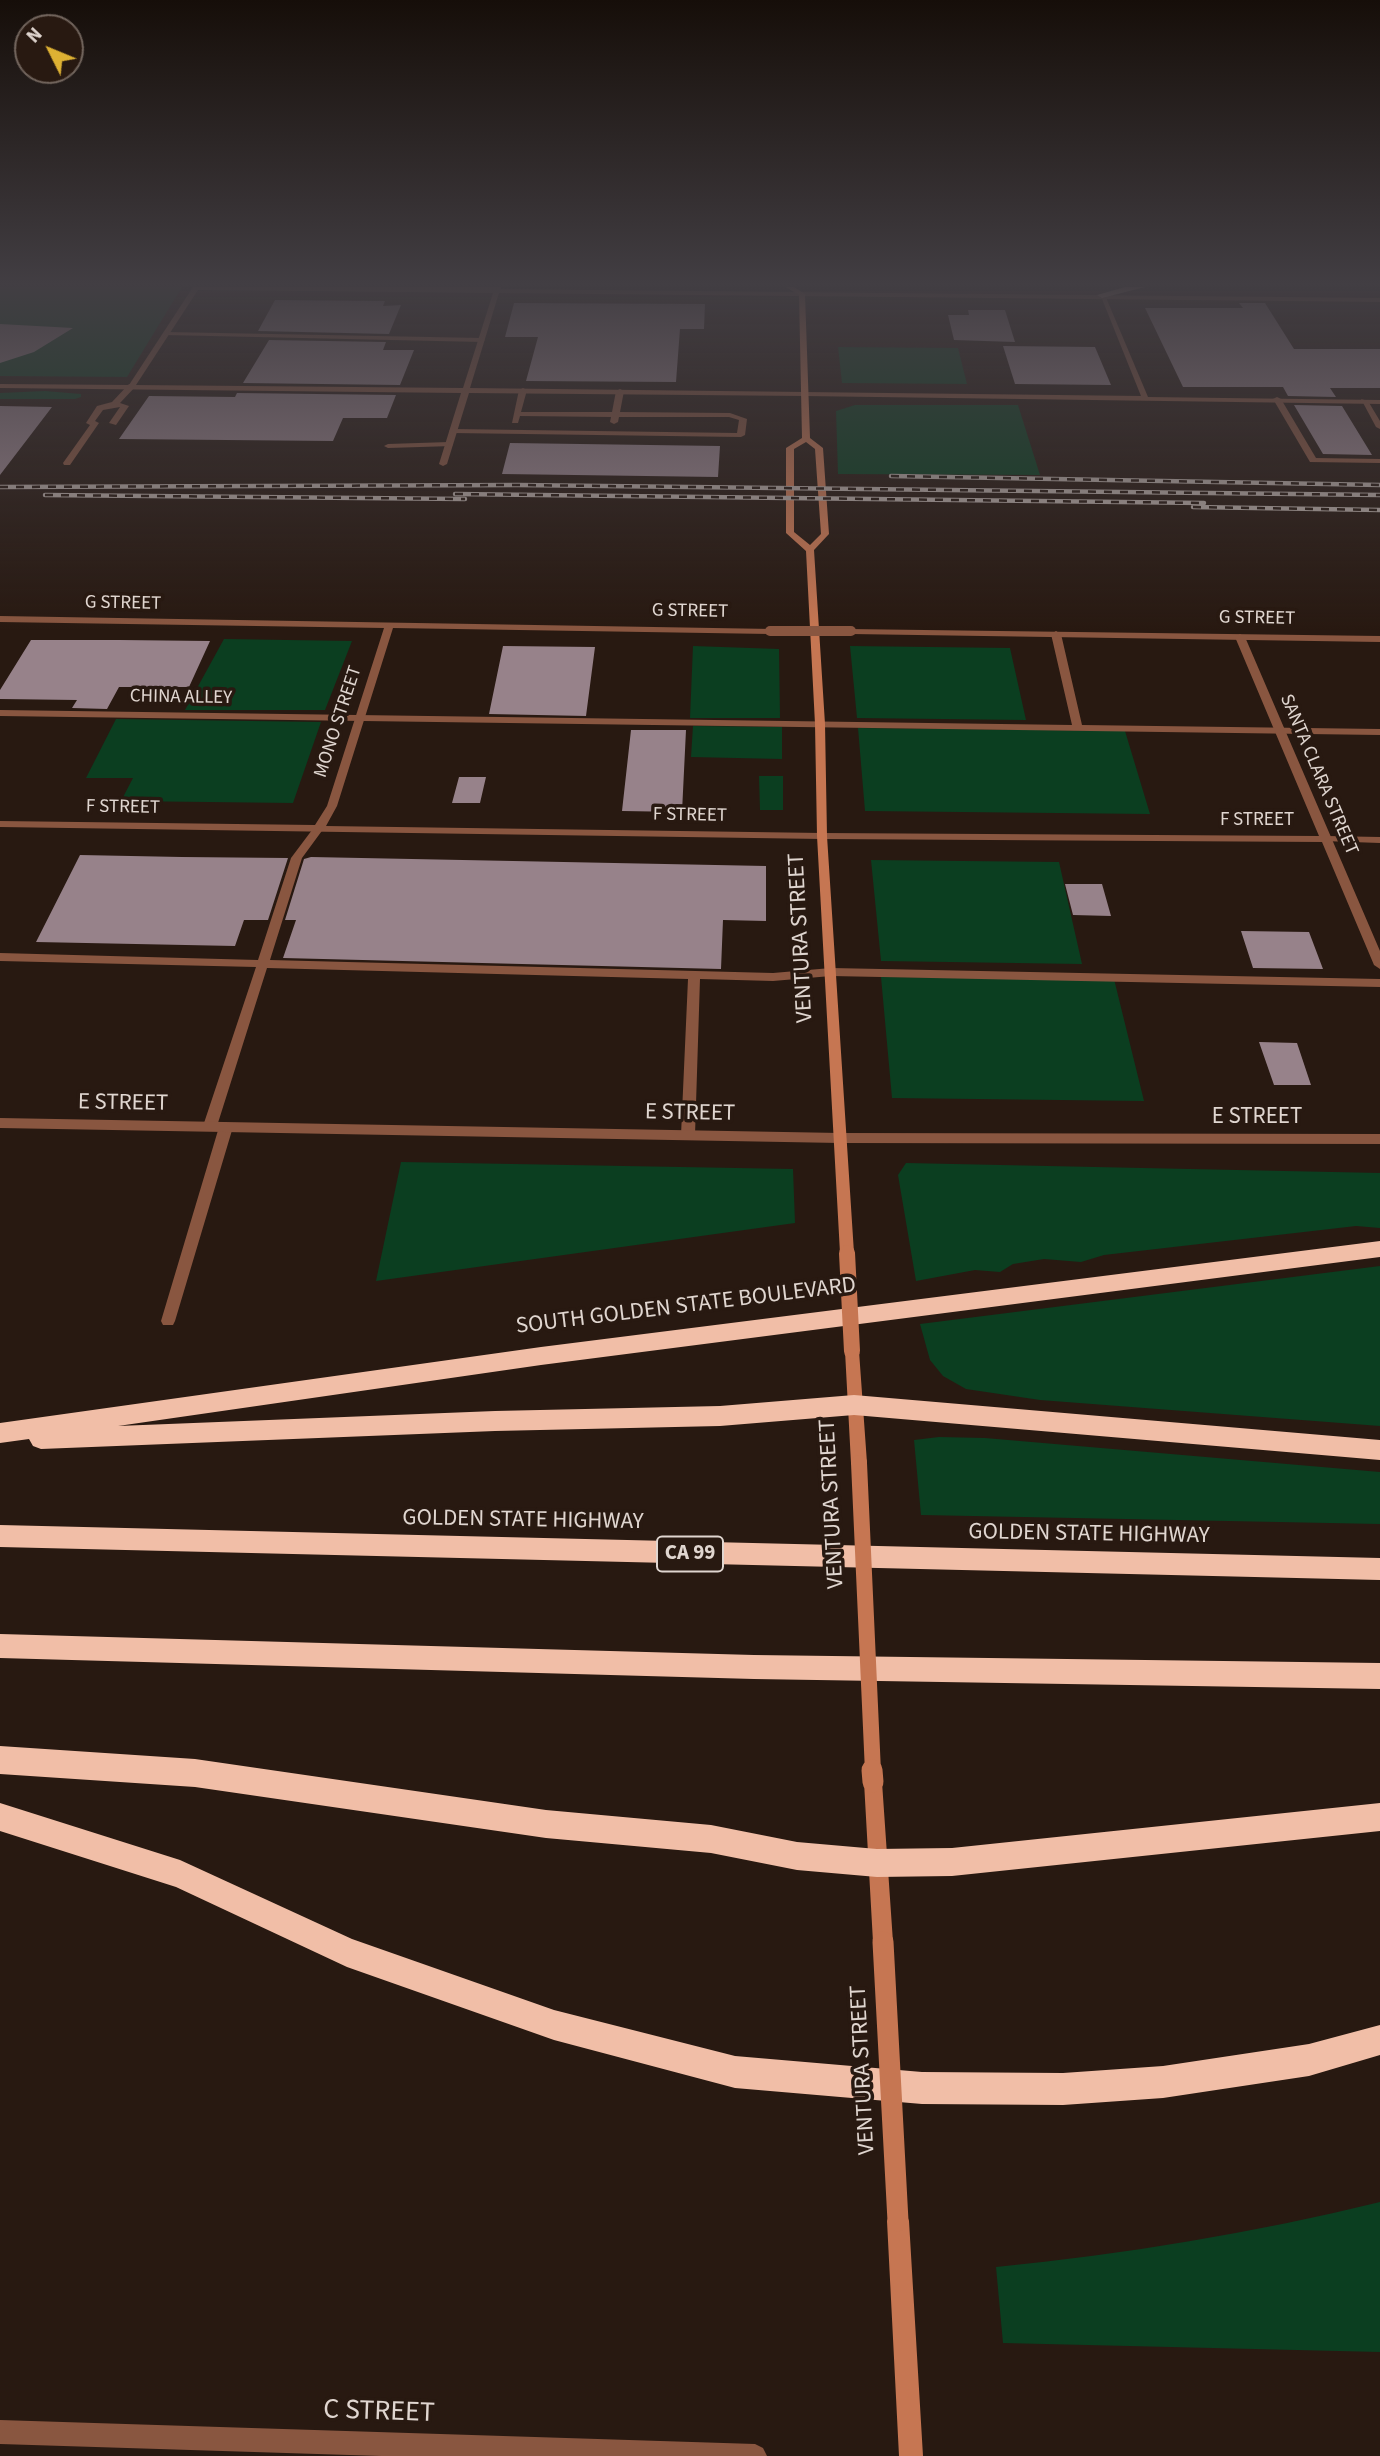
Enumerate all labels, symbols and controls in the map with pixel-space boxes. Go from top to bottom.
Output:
north arrow [14,14,84,84]
text: N [21,22,49,50]
street label: G STREET [85,592,161,616]
street label: G STREET [652,600,728,624]
street label: G STREET [1219,607,1295,631]
street label: MONO STREET [310,663,368,781]
street label: CHINA ALLEY [130,686,232,710]
street label: SANTA CLARA STREET [1274,691,1362,859]
street label: F STREET [86,796,160,820]
street label: F STREET [653,804,727,828]
street label: F STREET [1220,810,1294,832]
street label: VENTURA STREET [784,852,820,1024]
street label: E STREET [78,1089,168,1119]
street label: E STREET [645,1099,735,1129]
street label: E STREET [1212,1104,1302,1132]
street label: SOUTH GOLDEN STATE BOULEVARD [514,1272,858,1342]
street label: VENTURA STREET [815,1418,851,1590]
street label: GOLDEN STATE HIGHWAY [402,1505,644,1537]
street label: GOLDEN STATE HIGHWAY [968,1519,1210,1551]
road number: CA 99 [657,1536,723,1572]
street label: VENTURA STREET [846,1984,882,2156]
street label: C STREET [323,2394,435,2432]

